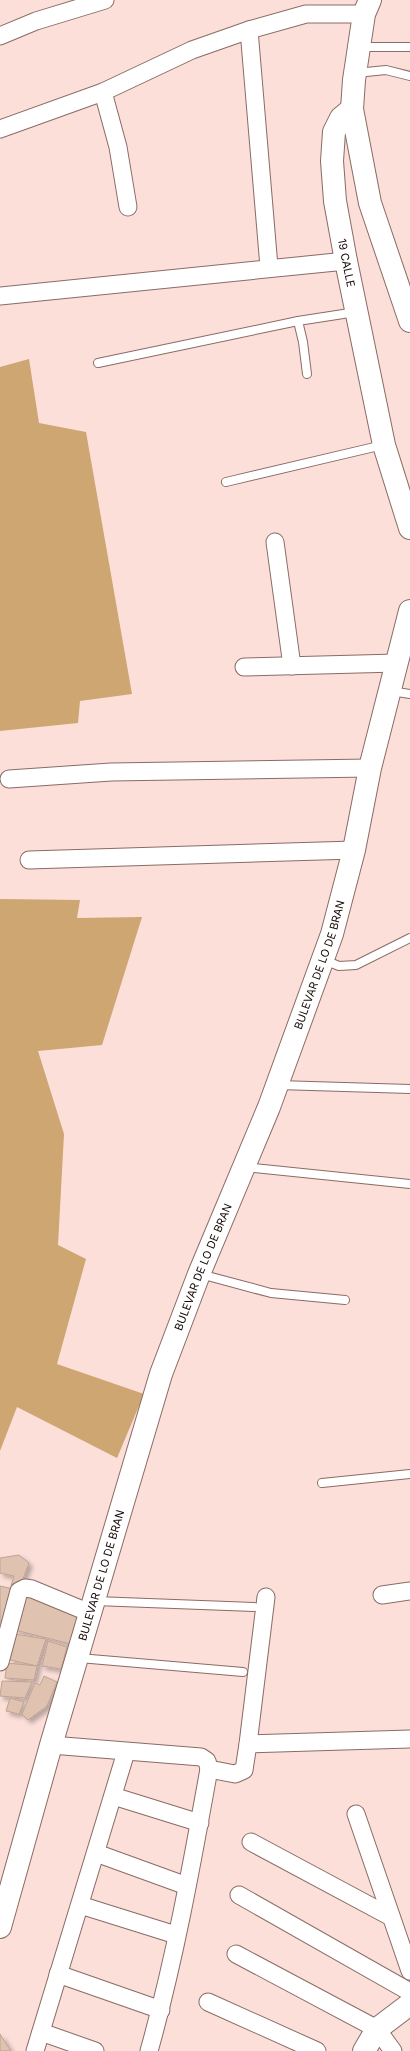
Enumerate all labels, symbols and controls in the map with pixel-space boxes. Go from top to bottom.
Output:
street label: 19 CALLE [335,238,358,288]
street label: BULEVAR DE LO DE BRAN [291,899,348,1031]
street label: BULEVAR DE LO DE BRAN [171,1201,235,1332]
street label: BULEVAR DE LO DE BRAN [75,1508,127,1642]

